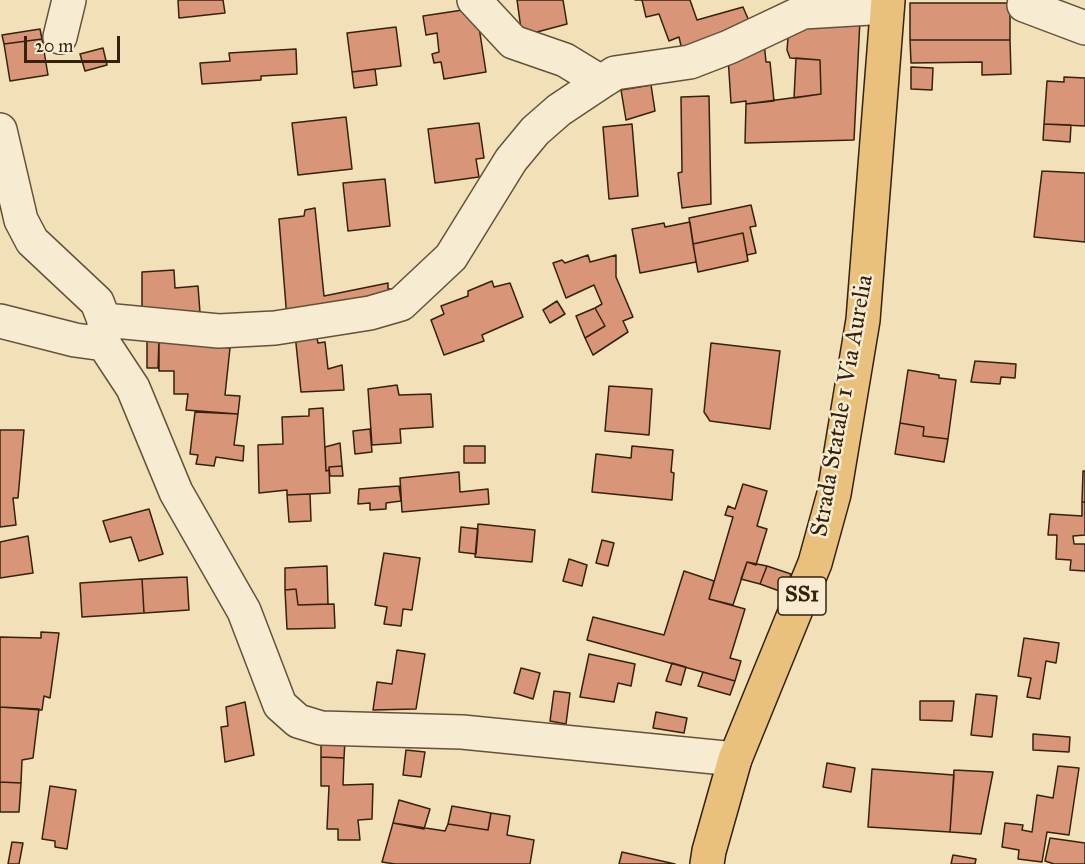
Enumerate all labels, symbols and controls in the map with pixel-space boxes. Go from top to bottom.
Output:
scale bar [27,24,123,62]
text: 20 m [35,35,73,57]
street label: Strada Statale 1 Via Aurelia [806,273,880,539]
road number: SS1 [778,577,826,615]

